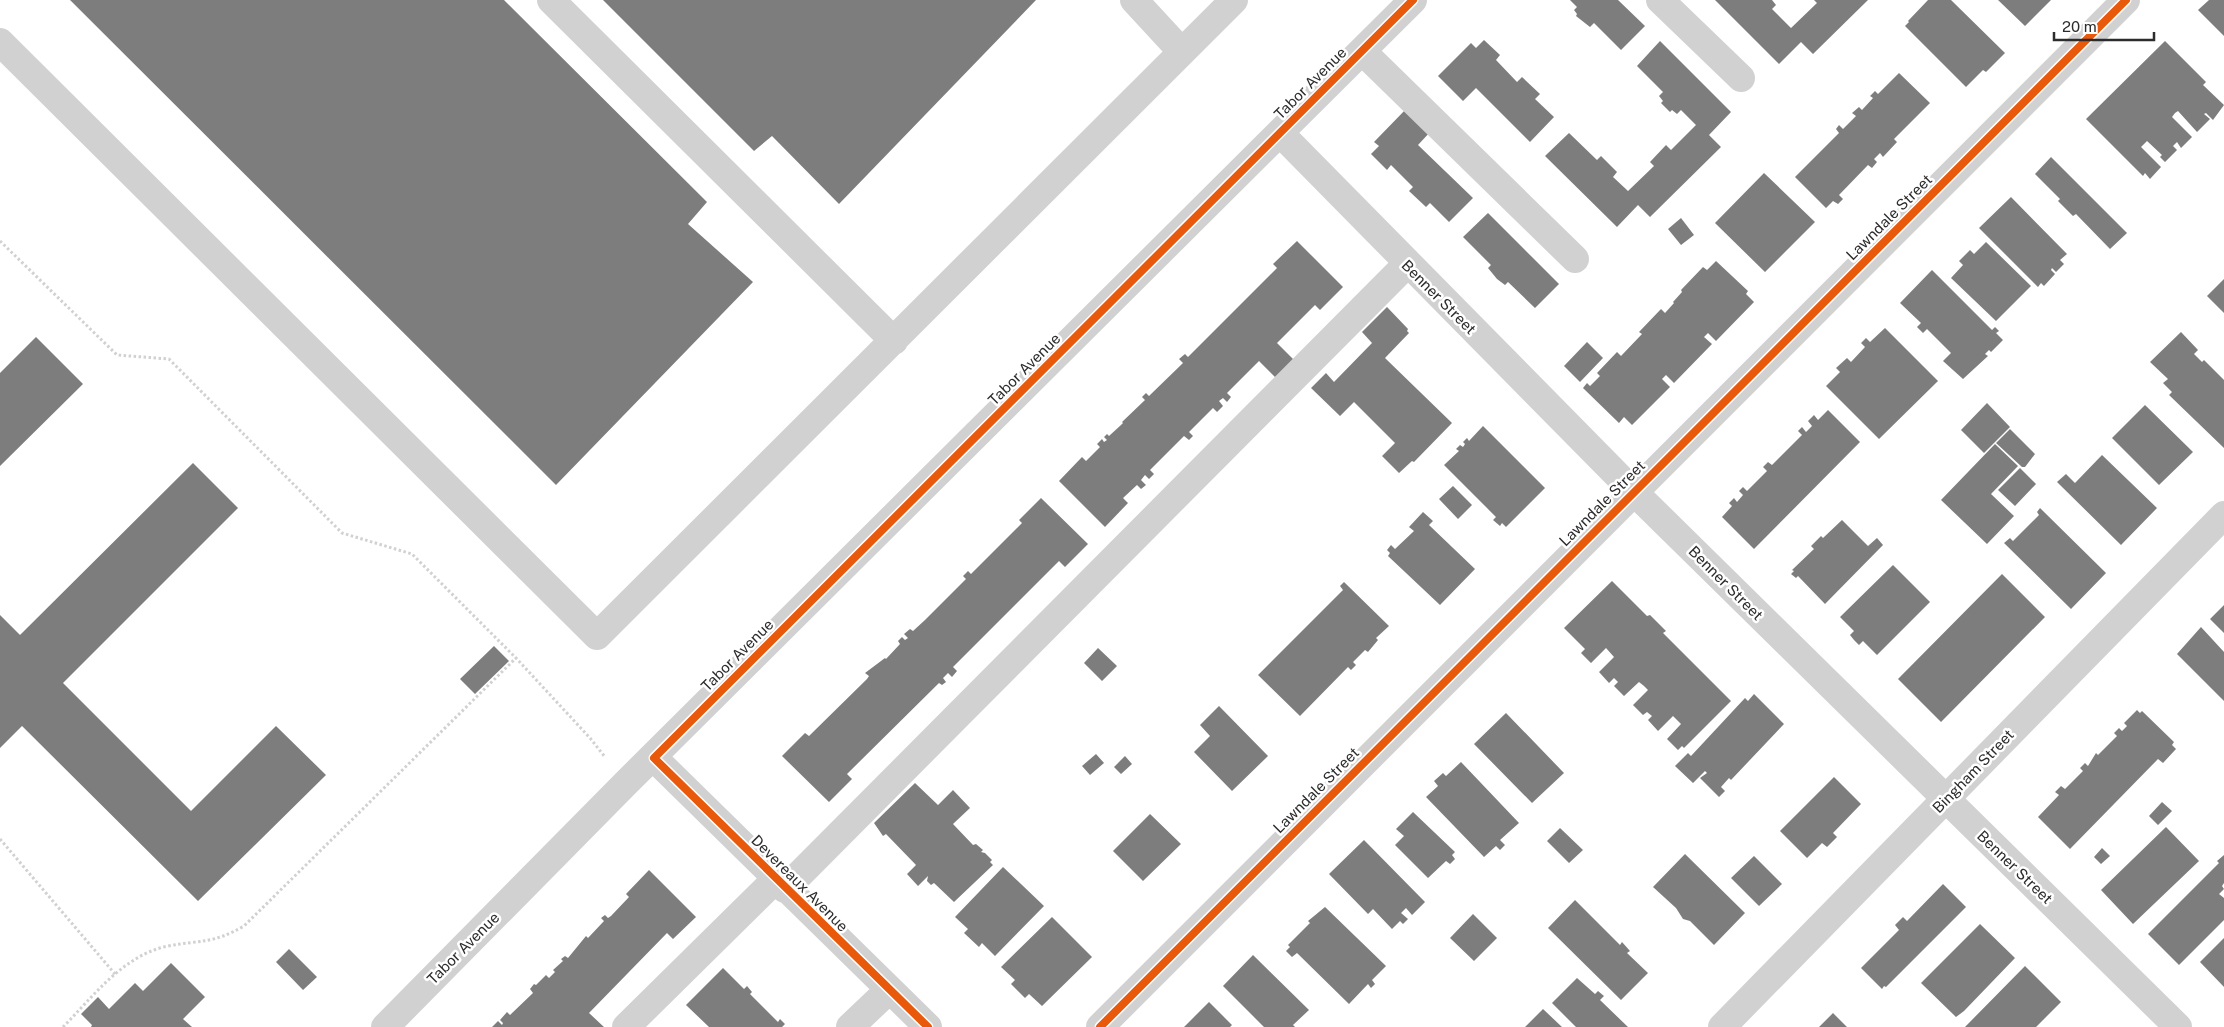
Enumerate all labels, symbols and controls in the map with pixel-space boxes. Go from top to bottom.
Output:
scale bar [2054,10,2154,42]
text: 20 m [2062,18,2097,35]
street label: Tabor Avenue [1270,43,1350,123]
street label: Lawndale Street [1843,171,1935,263]
street label: Benner Street [1398,256,1480,338]
street label: Tabor Avenue [984,329,1064,409]
street label: Lawndale Street [1556,457,1648,549]
street label: Benner Street [1685,542,1767,624]
street label: Tabor Avenue [697,615,777,695]
street label: Bingham Street [1929,726,2017,816]
street label: Lawndale Street [1270,744,1362,836]
street label: Benner Street [1974,827,2056,907]
street label: Devereaux Avenue [748,831,852,935]
street label: Tabor Avenue [423,908,503,988]

